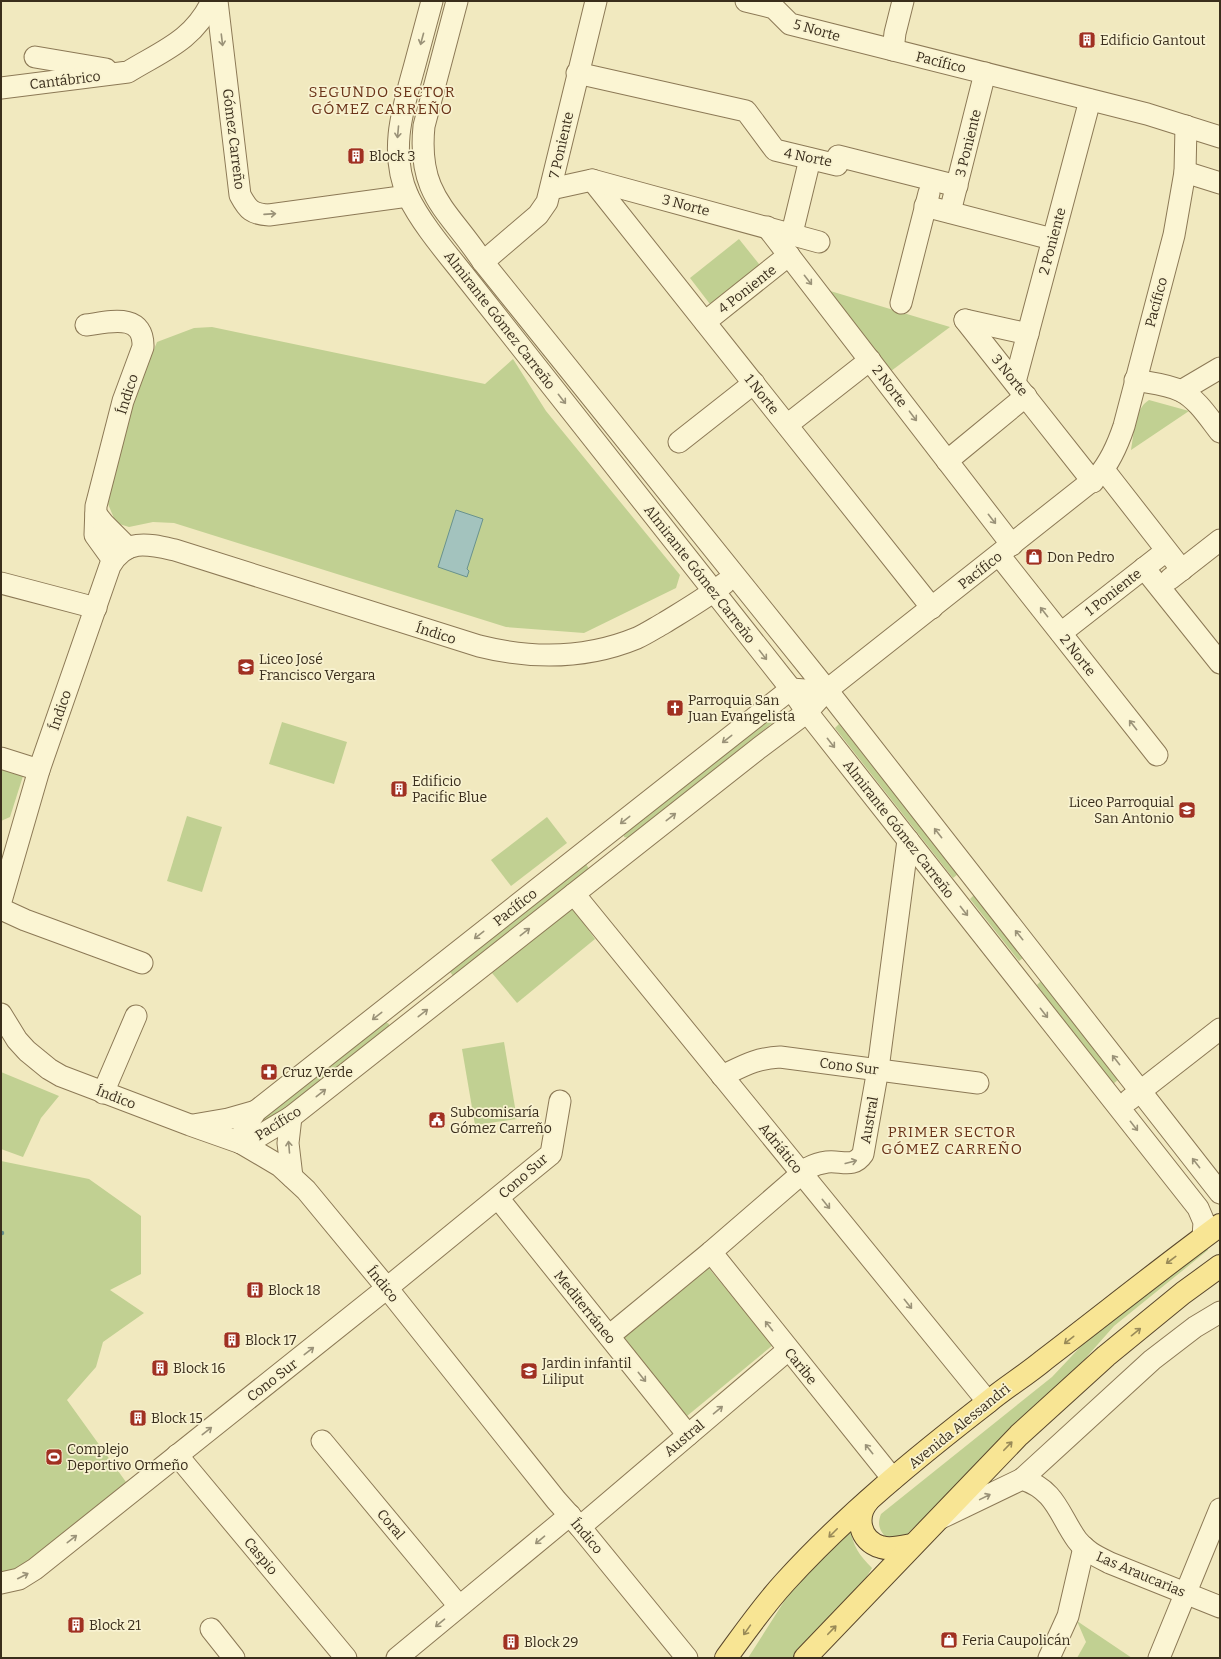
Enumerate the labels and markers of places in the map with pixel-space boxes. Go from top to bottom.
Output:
building icon: Edificio Gantout [1077,30,1097,50]
place label: Edificio Gantout [1100,32,1206,49]
building icon: Block 3 [346,146,366,166]
place label: Block 3 [369,148,416,165]
shop icon: Don Pedro [1024,547,1044,567]
place label: Don Pedro [1047,549,1115,566]
place label: Liceo José Francisco Vergara [259,651,376,684]
school or university icon: Liceo José Francisco Vergara [236,657,256,677]
place label: Parroquia San Juan Evangelista [687,692,795,725]
church icon: Parroquia San Juan Evangelista [665,698,685,718]
place label: Edificio Pacific Blue [412,773,487,806]
building icon: Edificio Pacific Blue [389,779,409,799]
place label: Liceo Parroquial San Antonio [1069,794,1174,827]
school or university icon: Liceo Parroquial San Antonio [1177,800,1197,820]
pharmacy icon: Cruz Verde [259,1062,279,1082]
place label: Cruz Verde [282,1064,353,1081]
place label: Subcomisaría Gómez Carreño [450,1104,552,1137]
public building icon: Subcomisaría Gómez Carreño [427,1110,447,1130]
building icon: Block 18 [245,1280,265,1300]
place label: Block 18 [268,1282,321,1299]
building icon: Block 17 [222,1330,242,1350]
place label: Block 17 [245,1332,296,1349]
place label: Jardin infantil Liliput [541,1355,632,1388]
building icon: Block 16 [150,1358,170,1378]
place label: Block 16 [173,1360,226,1377]
school or university icon: Jardin infantil Liliput [519,1361,539,1381]
building icon: Block 15 [128,1408,148,1428]
place label: Block 15 [151,1410,203,1427]
place label: Complejo Deportivo Ormeño [67,1441,188,1474]
sports icon: Complejo Deportivo Ormeño [44,1447,64,1467]
building icon: Block 21 [66,1615,86,1635]
place label: Block 21 [89,1617,141,1634]
shop icon: Feria Caupolicán [939,1630,959,1650]
building icon: Block 29 [501,1632,521,1652]
place label: Feria Caupolicán [962,1632,1071,1649]
place label: Block 29 [524,1634,578,1651]

